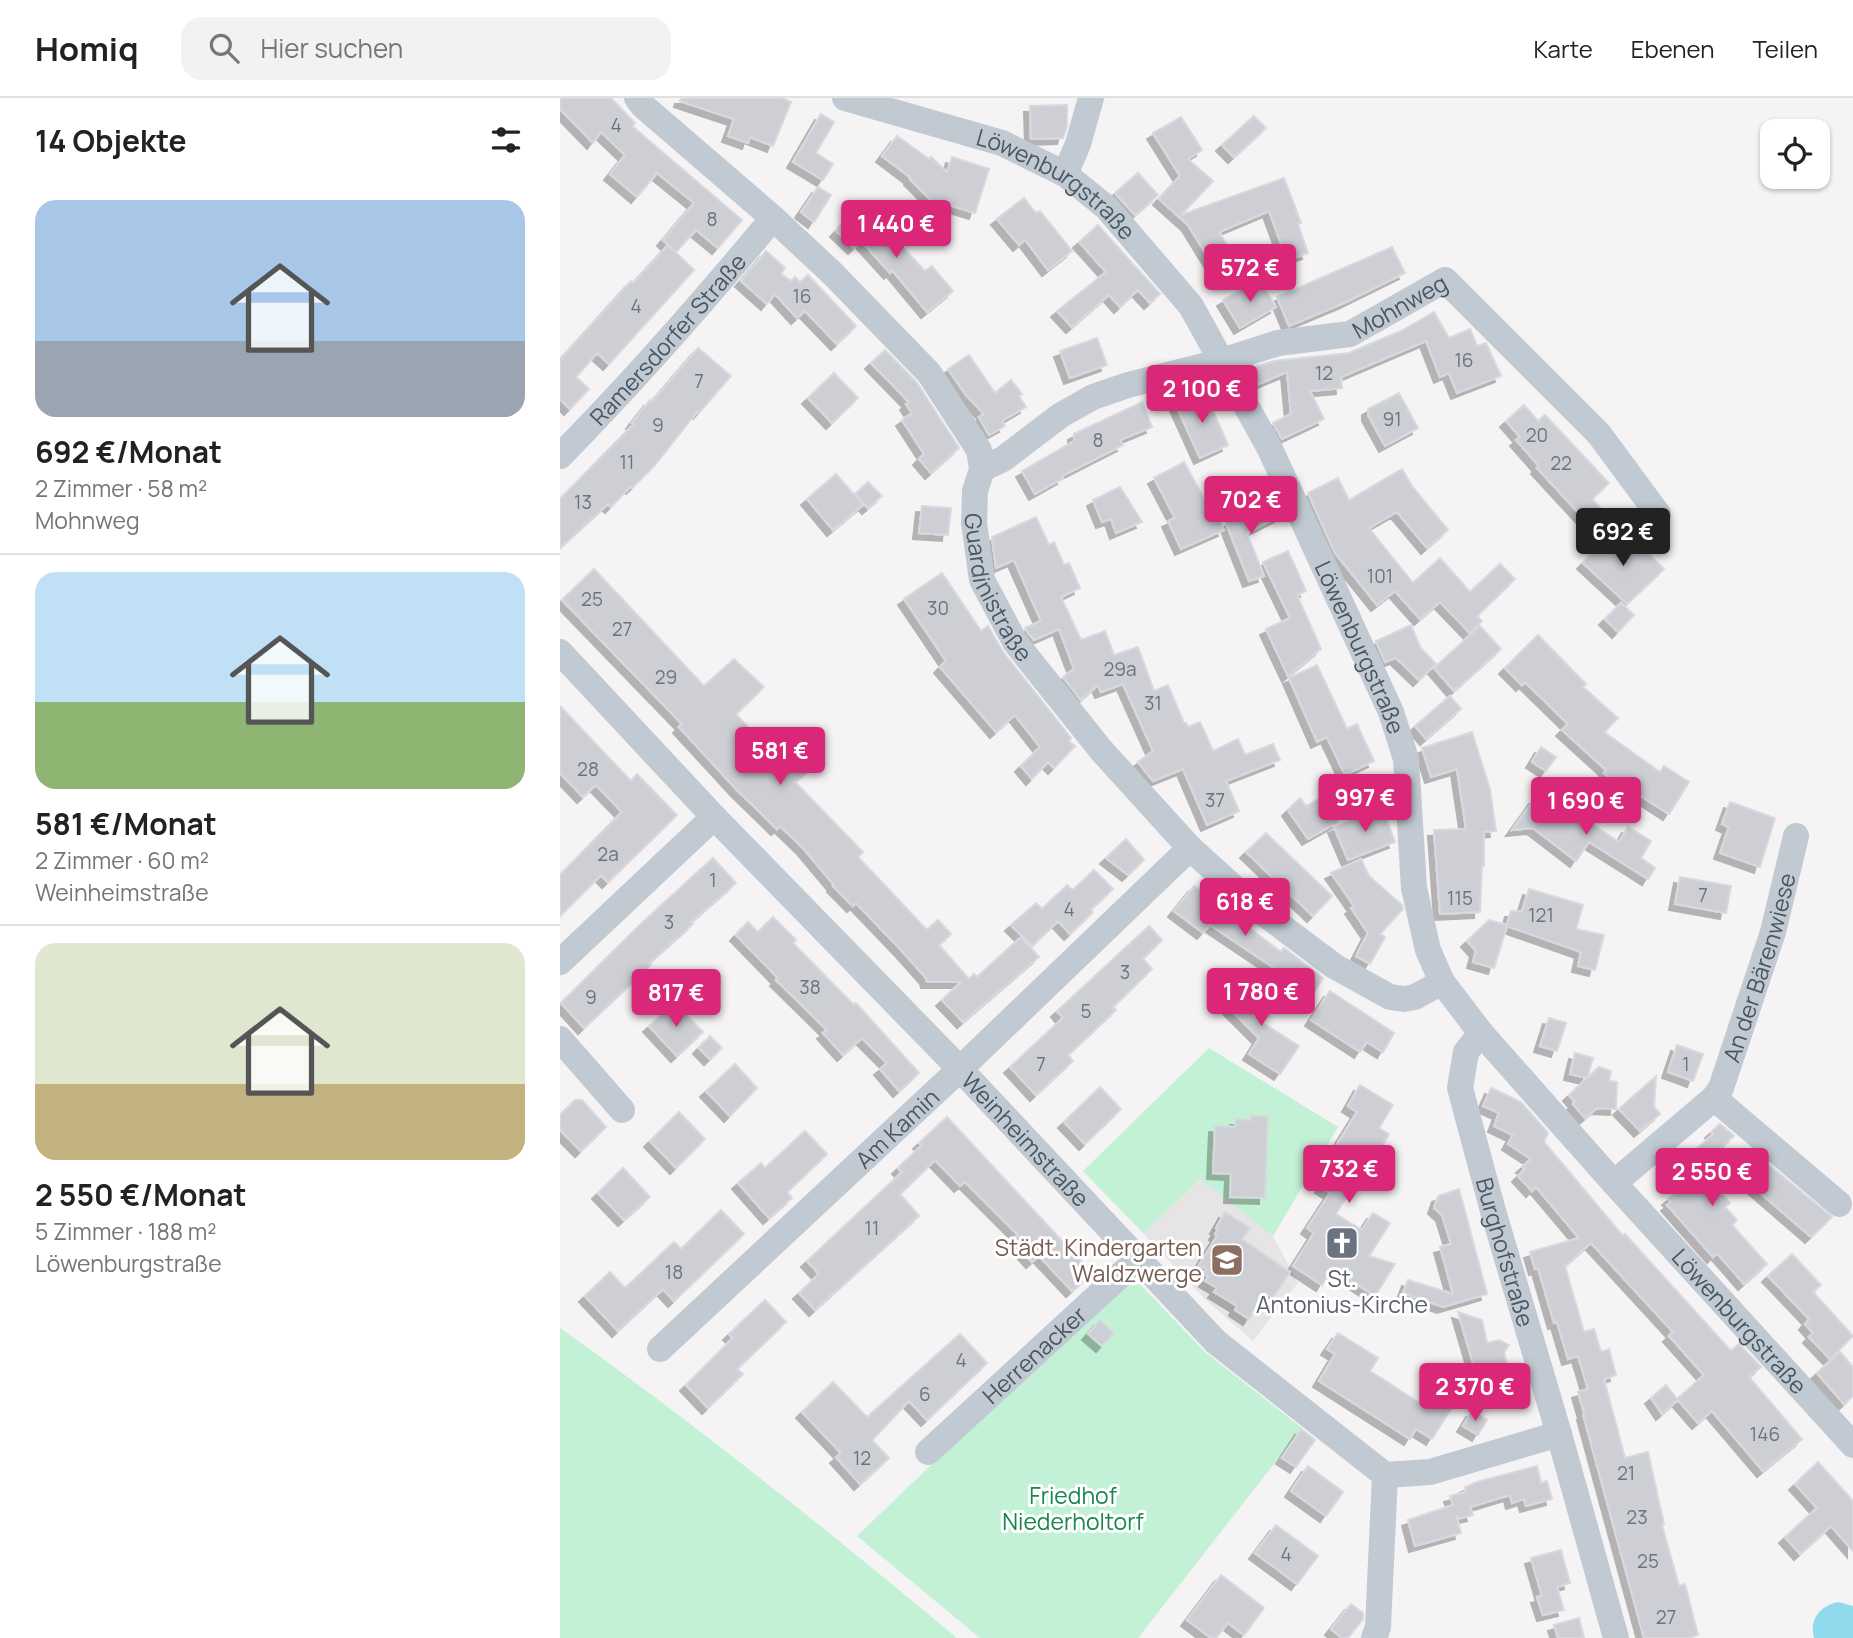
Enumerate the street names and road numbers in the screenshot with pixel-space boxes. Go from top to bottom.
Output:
street label: Löwenburgstraße [973,121,1143,246]
street label: Ramersdorfer Straße [582,246,753,432]
street label: Mohnweg [1346,266,1453,346]
street label: Guardinistraße [958,513,1040,668]
street label: Löwenburgstraße [1308,555,1413,738]
street label: An der Bärenwiese [1715,870,1803,1066]
street label: Weinheimstraße [955,1065,1097,1213]
street label: Am Kamin [848,1081,946,1175]
street label: Burghofstraße [1469,1174,1542,1330]
street label: Löwenburgstraße [1665,1241,1815,1401]
street label: Herrenacker [975,1299,1093,1411]

